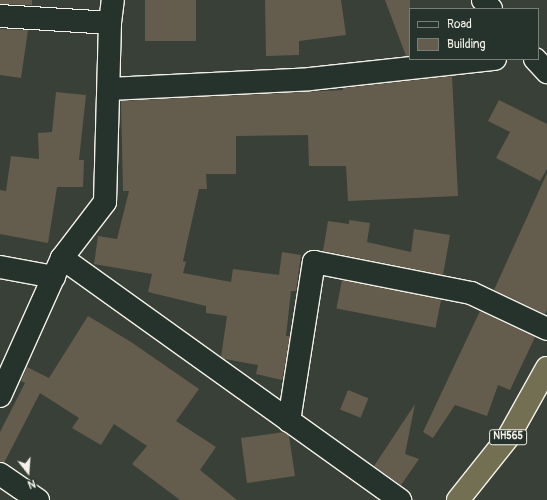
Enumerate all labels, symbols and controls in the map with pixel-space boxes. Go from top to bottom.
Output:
legend [409,8,539,60]
text: Road [447,17,472,32]
text: Building [447,37,486,52]
road number: NH565 [489,429,527,445]
north arrow [8,452,48,492]
text: N [26,477,37,491]

